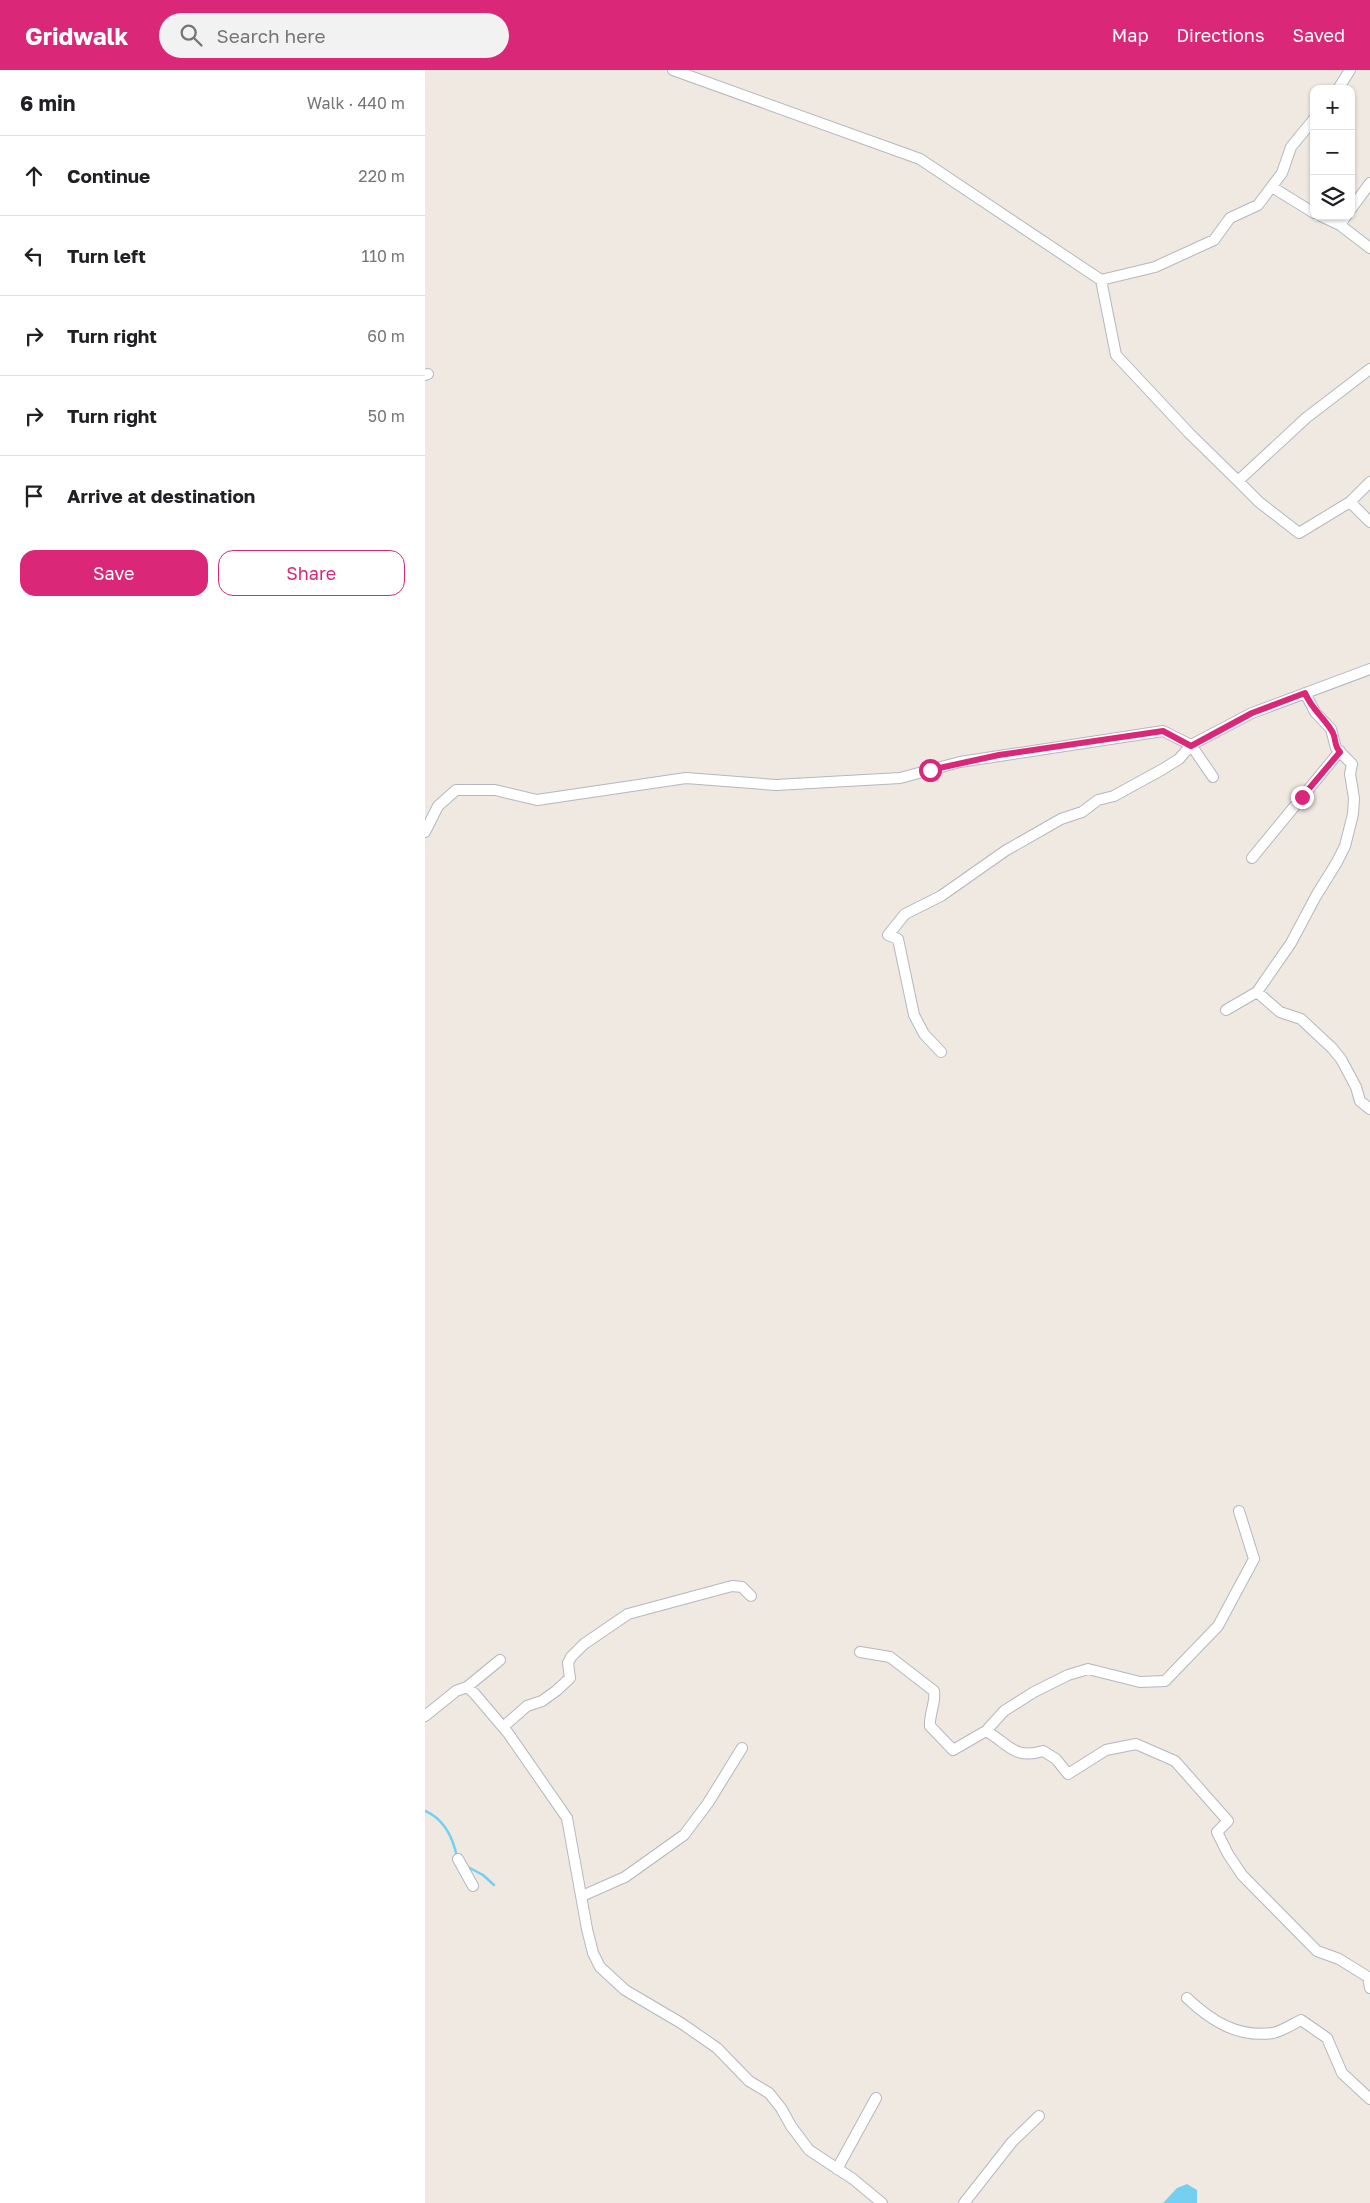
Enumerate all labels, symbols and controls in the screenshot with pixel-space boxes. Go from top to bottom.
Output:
search box [159,13,509,58]
text: Gridwalk [25,21,129,50]
icon: search [177,21,205,49]
text: Search here [217,24,325,47]
text: Map [1112,24,1148,46]
text: Directions [1176,24,1264,46]
text: Saved [1292,24,1345,46]
map controls [1310,85,1355,220]
button: + [1310,85,1355,130]
text: 6 min [20,90,75,116]
text: Walk · 440 m [307,93,405,113]
button: − [1310,130,1355,175]
icon: ahead [20,162,48,190]
text: Continue [67,164,150,187]
text: 220 m [358,166,405,186]
button: layers [1310,175,1355,220]
icon: left [20,242,48,270]
text: Turn left [67,244,146,267]
text: 110 m [361,246,405,266]
icon: right [20,322,48,350]
text: Turn right [67,324,157,347]
text: 60 m [367,326,405,346]
icon: right [20,402,48,430]
text: Turn right [67,404,157,427]
text: 50 m [368,406,405,426]
icon: arrive [20,482,48,510]
text: Arrive at destination [67,484,255,507]
button: Save [20,550,208,596]
button: Share [218,550,405,596]
route start [919,759,942,782]
route end [1291,786,1314,809]

